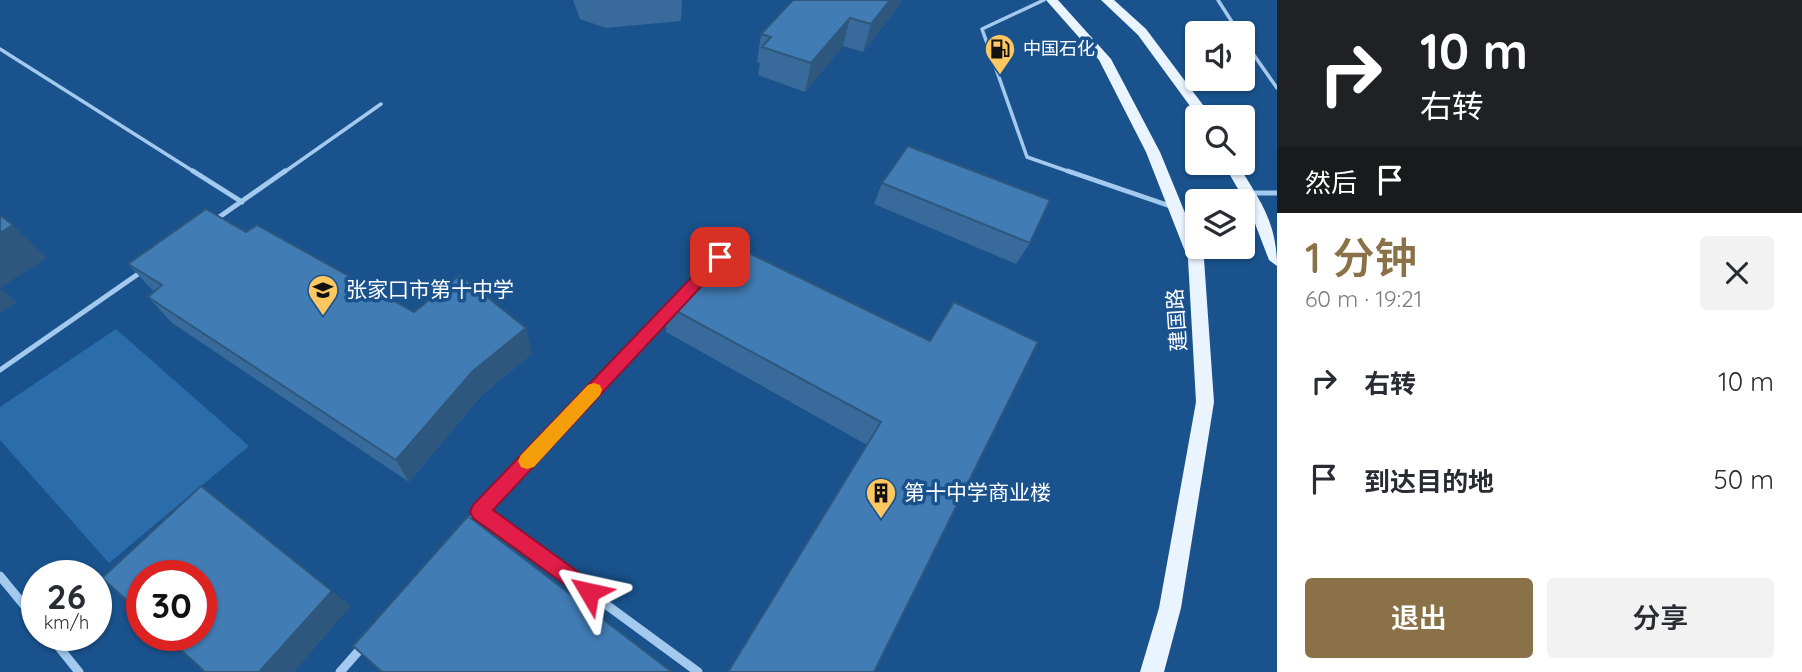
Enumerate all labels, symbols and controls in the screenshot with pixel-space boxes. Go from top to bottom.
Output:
text: 10 m [1420,20,1528,81]
map controls [1185,21,1255,259]
button: sound [1185,21,1255,91]
icon: right [1305,28,1396,119]
fuel station icon: 中国石化 [983,32,1017,76]
place label: 中国石化 [1023,37,1095,60]
text: 右转 [1420,86,1484,126]
button: search [1185,105,1255,175]
icon: arrive [1371,161,1409,199]
text: 然后 [1305,166,1357,199]
button: layers [1185,189,1255,259]
pin [690,227,750,287]
text: 1 分钟 [1305,231,1417,284]
button: close [1700,236,1774,310]
icon: arrive [701,238,739,276]
school or university icon: 张家口市第十中学 [306,273,340,317]
place label: 张家口市第十中学 [346,276,514,302]
text: 60 m · 19:21 [1305,284,1422,313]
street label: 建国路 [1161,288,1191,352]
icon: right [1305,362,1343,400]
text: 10 m [1718,365,1774,398]
text: 右转 [1364,367,1416,400]
icon: arrive [1305,460,1343,498]
text: 50 m [1714,463,1774,496]
text: 到达目的地 [1364,465,1494,498]
building icon: 第十中学商业楼 [864,476,898,520]
place label: 第十中学商业楼 [904,479,1051,505]
position arrow [552,555,626,629]
speed limit sign: 30 [126,560,217,651]
text: 26 [47,574,86,618]
button: 退出 [1305,578,1533,658]
button: 分享 [1547,578,1774,658]
text: km/h [44,611,89,634]

